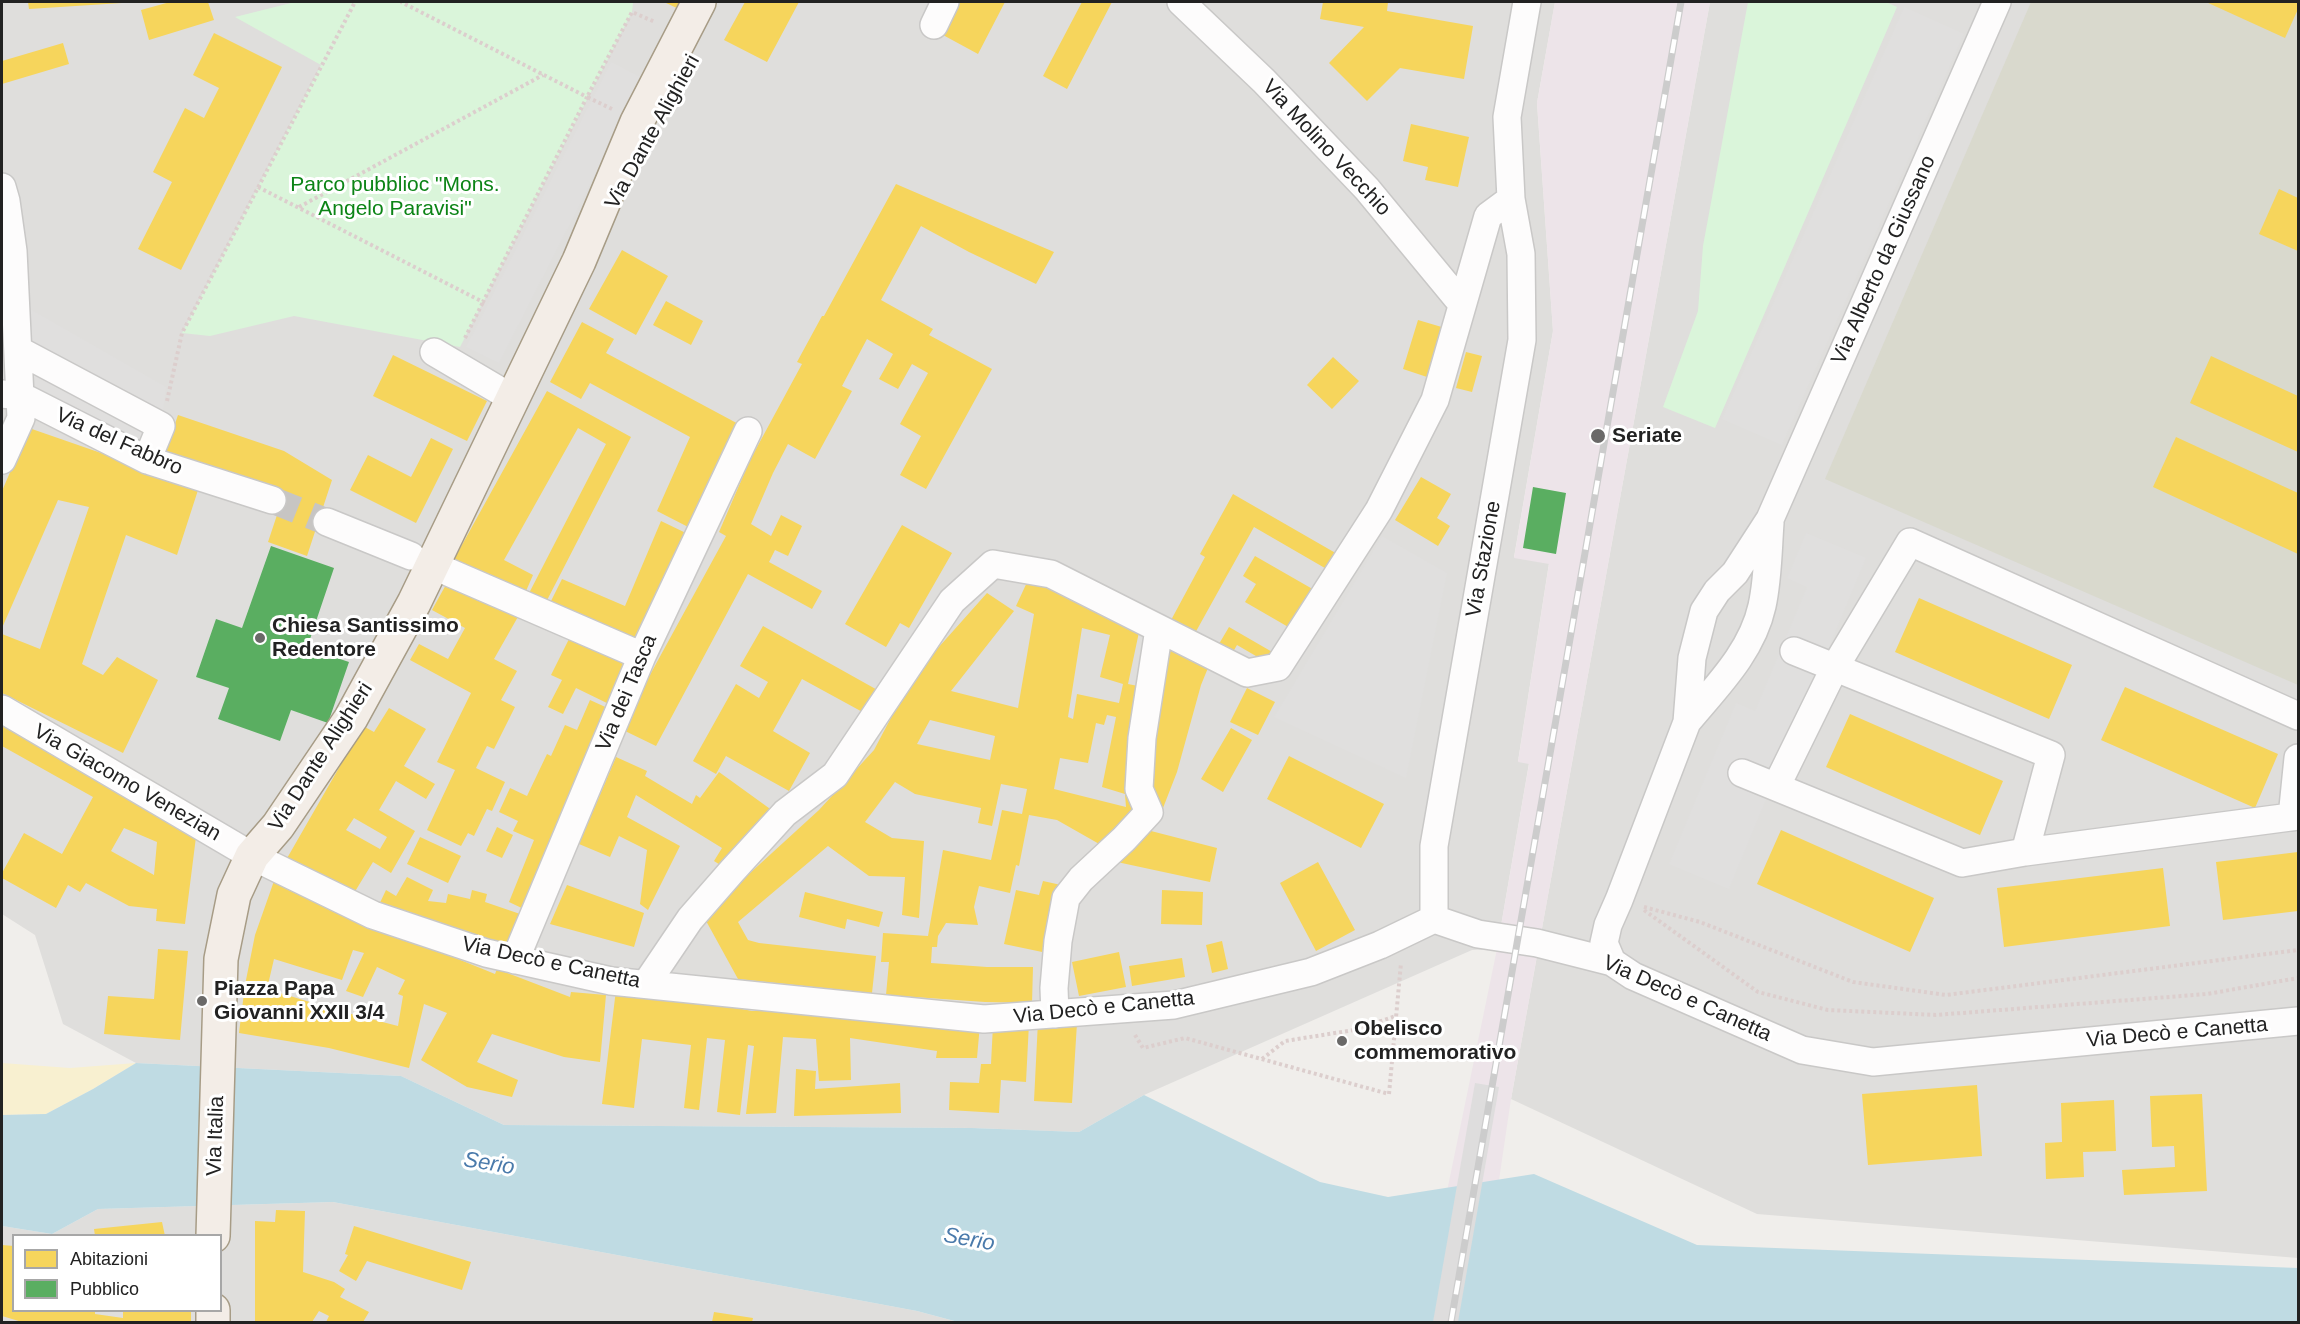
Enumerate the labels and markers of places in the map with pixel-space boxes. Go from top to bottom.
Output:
place label: Seriate [1612,423,1682,449]
marker: Seriate [1589,427,1607,445]
place label: Chiesa Santissimo Redentore [272,613,459,663]
marker: Chiesa Santissimo Redentore [253,631,267,645]
place label: Piazza Papa Giovanni XXII 3/4 [214,976,384,1026]
marker: Piazza Papa Giovanni XXII 3/4 [195,994,209,1008]
place label: Obelisco commemorativo [1354,1016,1516,1066]
marker: Obelisco commemorativo [1335,1034,1349,1048]

